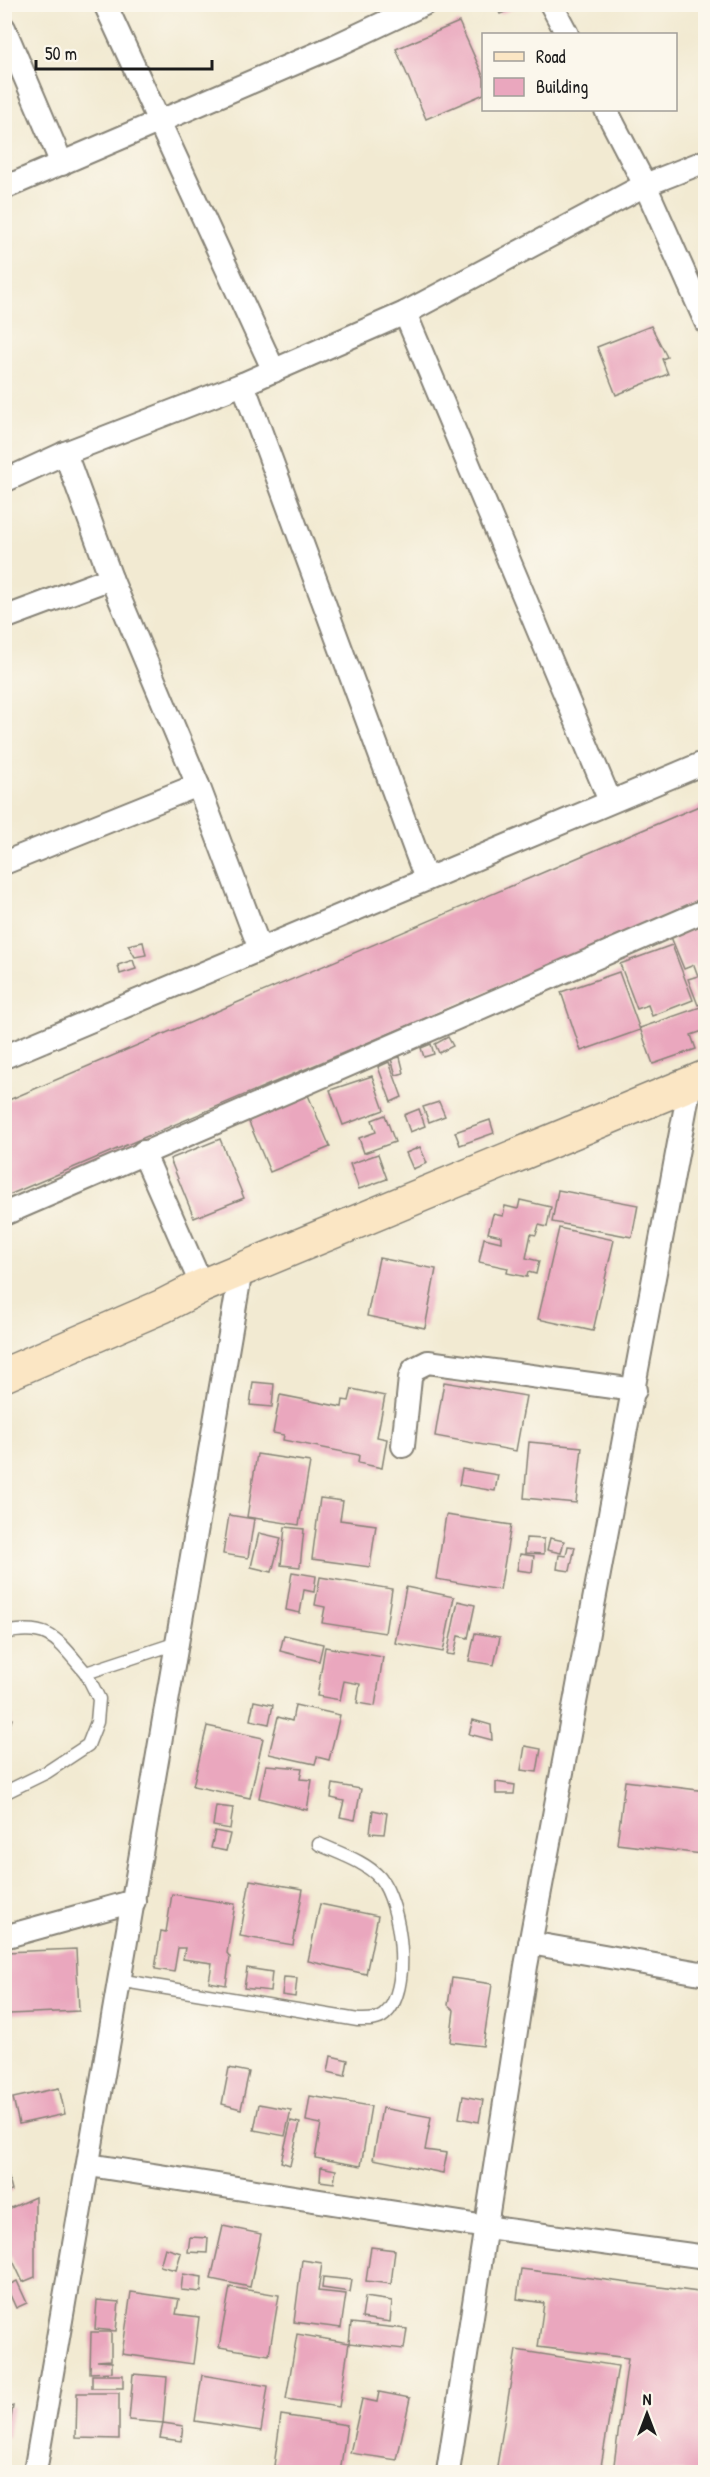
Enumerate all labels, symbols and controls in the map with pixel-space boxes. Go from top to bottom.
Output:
scale bar [36,33,212,71]
legend [482,33,677,111]
text: 50 m [45,41,77,66]
text: Road [536,44,566,69]
text: Building [536,74,588,99]
north arrow [617,2384,677,2444]
text: N [643,2388,652,2410]

